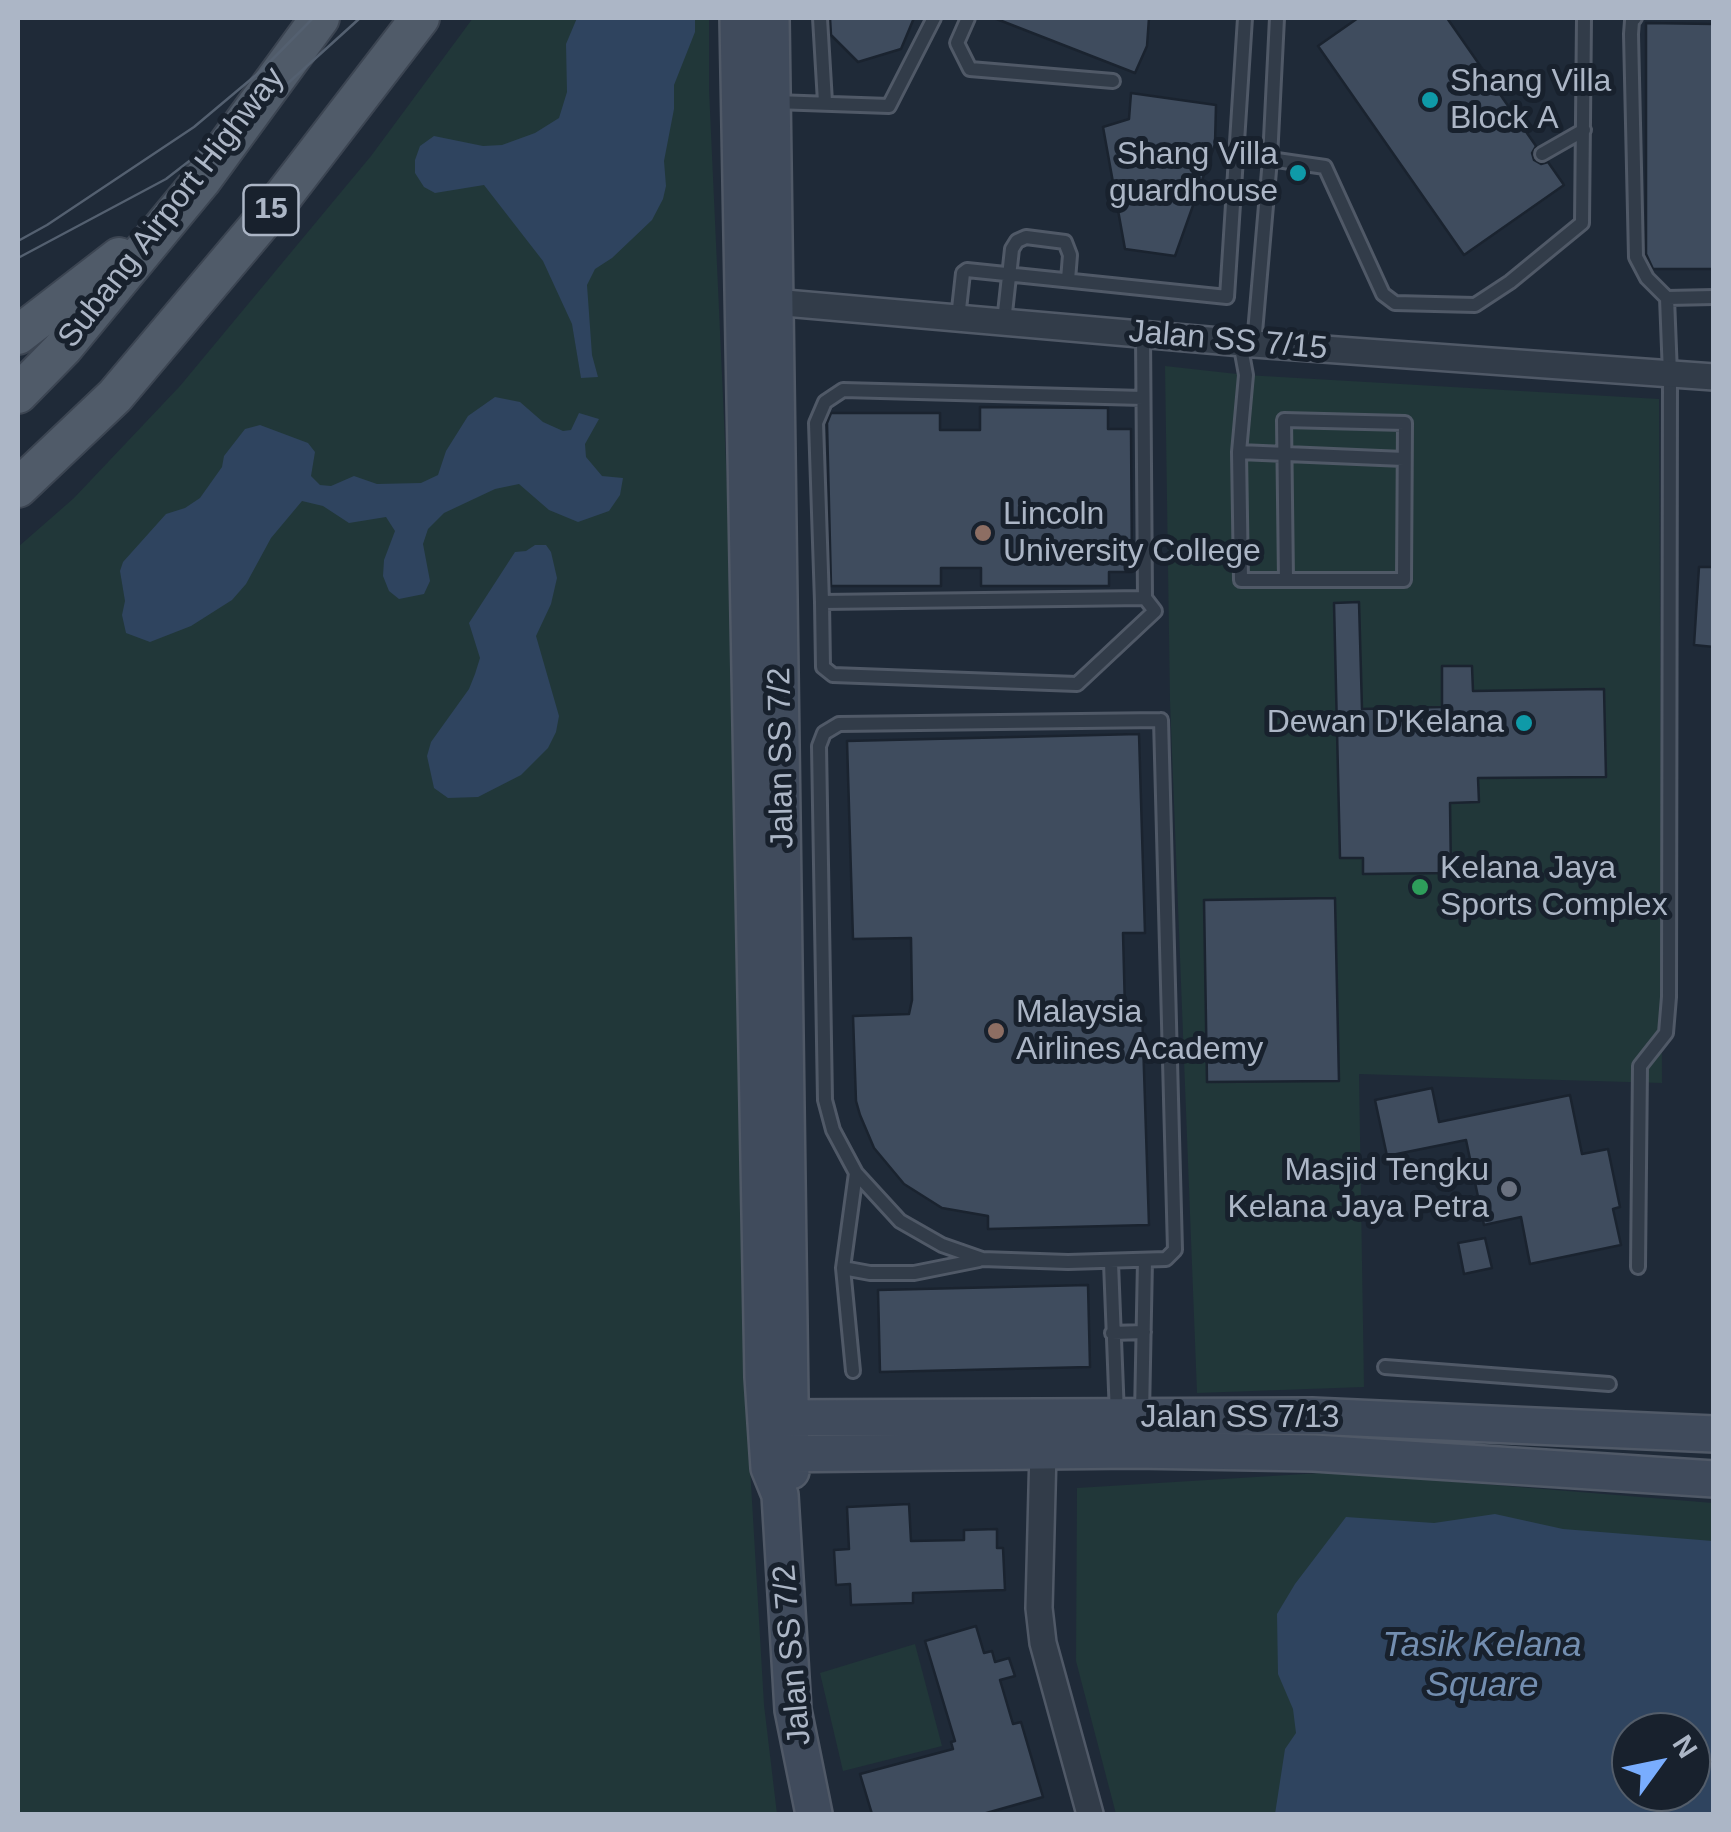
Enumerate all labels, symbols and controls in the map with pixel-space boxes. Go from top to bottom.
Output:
street label: Subang Airport Highway [51,60,293,356]
place label: Shang Villa Block A [1450,63,1611,138]
marker: Shang Villa Block A [1419,89,1441,111]
place label: Shang Villa guardhouse [1109,136,1278,211]
marker: Shang Villa guardhouse [1287,162,1309,184]
road number: 15 [244,185,298,235]
street label: Jalan SS 7/15 [1127,313,1329,369]
place label: Lincoln University College [1003,496,1261,571]
marker: Lincoln University College [972,522,994,544]
street label: Jalan SS 7/2 [761,667,803,849]
place label: Dewan D'Kelana [1267,704,1504,742]
marker: Dewan D'Kelana [1513,712,1535,734]
place label: Kelana Jaya Sports Complex [1440,850,1668,925]
marker: Kelana Jaya Sports Complex [1409,876,1431,898]
place label: Malaysia Airlines Academy [1016,994,1263,1069]
marker: Malaysia Airlines Academy [985,1020,1007,1042]
place label: Masjid Tengku Kelana Jaya Petra [1228,1152,1489,1227]
marker: Masjid Tengku Kelana Jaya Petra [1498,1178,1520,1200]
street label: Jalan SS 7/13 [1140,1399,1340,1437]
street label: Jalan SS 7/2 [766,1563,820,1747]
water label: Tasik Kelana Square [1382,1625,1582,1707]
north arrow [1611,1712,1711,1812]
text: N [1666,1730,1703,1763]

